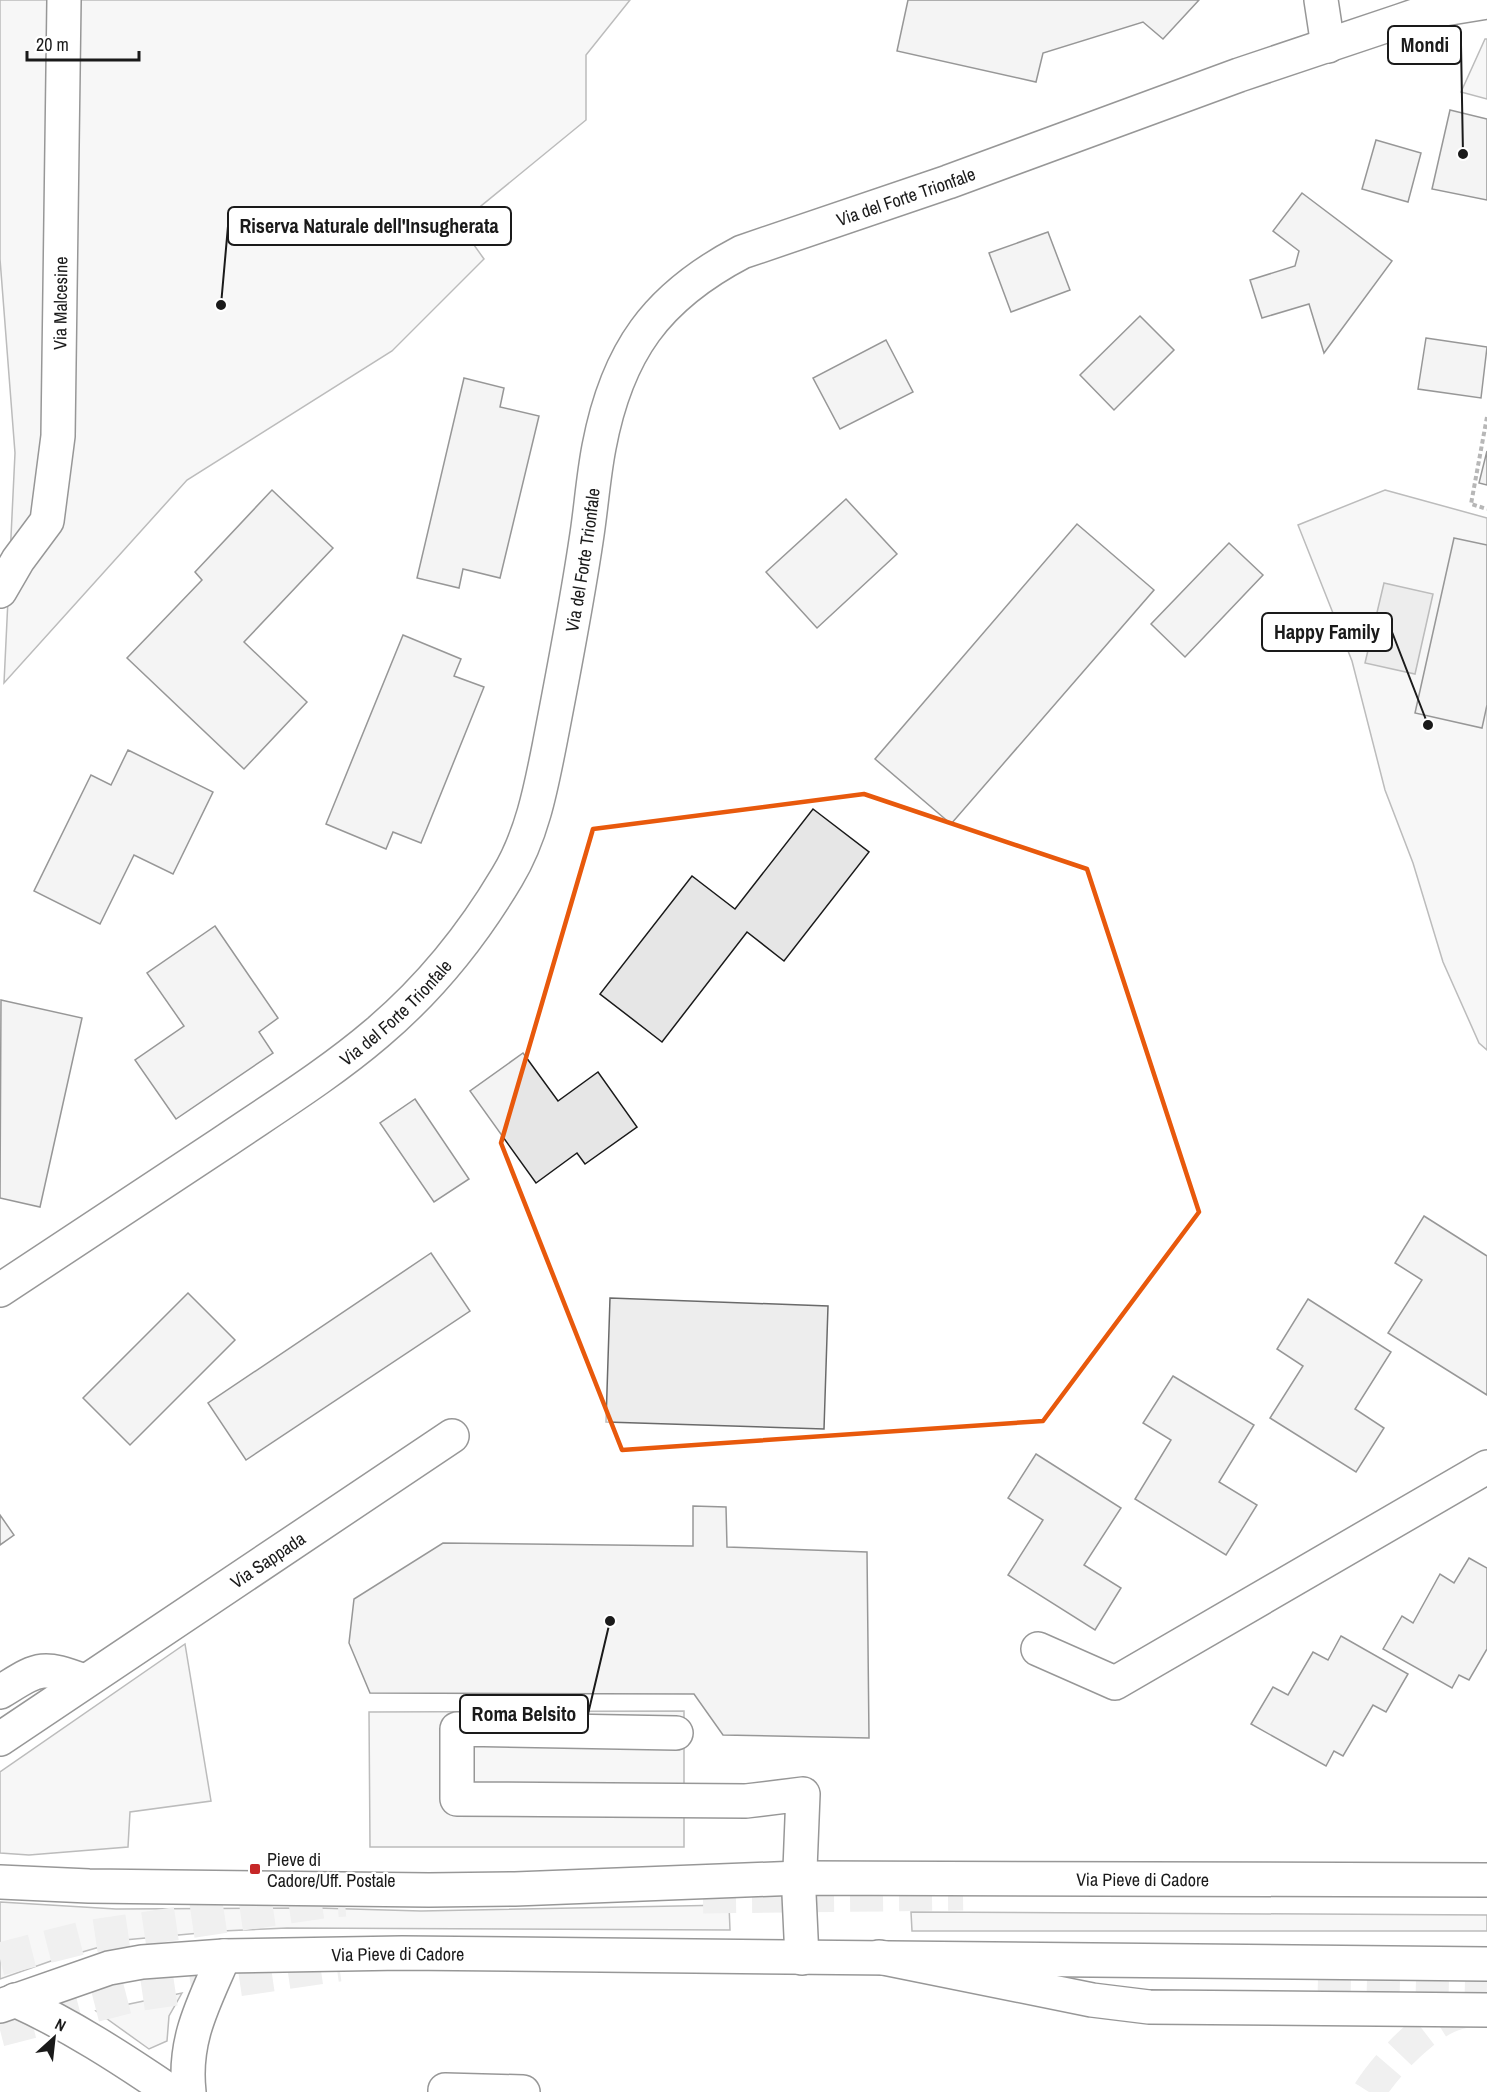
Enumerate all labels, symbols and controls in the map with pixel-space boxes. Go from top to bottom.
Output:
scale bar [27,24,140,62]
callout: Mondi [1388,26,1461,64]
text: Mondi [1401,31,1449,58]
text: 20 m [36,32,69,57]
street label: Via del Forte Trionfale [833,161,979,232]
callout: Riserva Naturale dell'Insugherata [228,207,511,245]
text: Riserva Naturale dell'Insugherata [239,212,499,239]
street label: Via Malcesine [47,256,73,350]
street label: Via del Forte Trionfale [559,486,605,634]
callout: Happy Family [1262,613,1392,651]
text: Happy Family [1274,618,1381,645]
street label: Via del Forte Trionfale [334,954,457,1071]
street label: Via Sappada [225,1526,310,1594]
callout: Roma Belsito [460,1695,588,1733]
text: Roma Belsito [472,1700,576,1727]
place label: Pieve di Cadore/Uff. Postale [267,1847,396,1893]
marker: Pieve di Cadore/Uff. Postale [248,1862,262,1876]
street label: Via Pieve di Cadore [1076,1866,1209,1892]
street label: Via Pieve di Cadore [331,1940,464,1967]
north arrow [24,2008,84,2068]
text: N [52,2013,70,2037]

